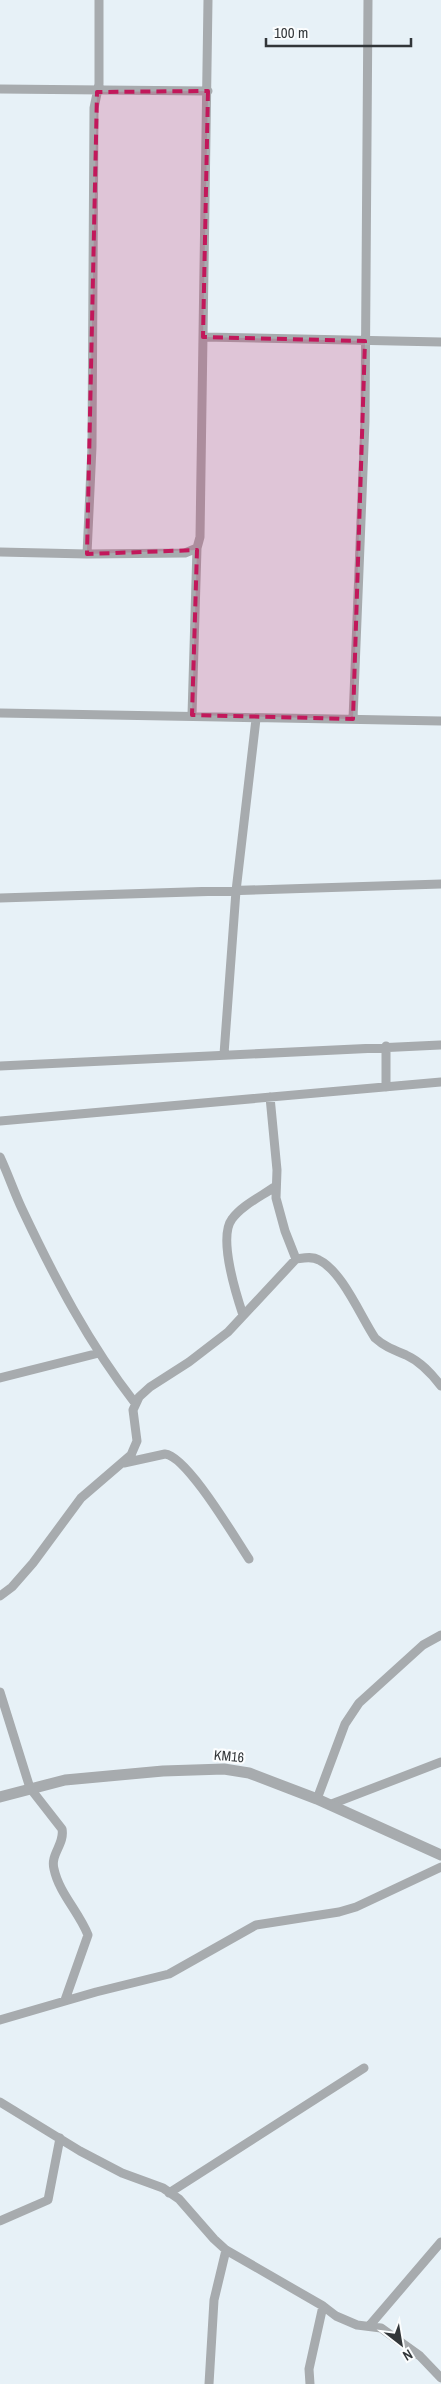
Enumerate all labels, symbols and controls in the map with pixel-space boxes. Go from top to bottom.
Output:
scale bar [266,15,411,47]
text: 100 m [274,22,308,43]
street label: KM16 [213,1746,245,1766]
north arrow [376,2319,426,2369]
text: N [400,2345,416,2365]

